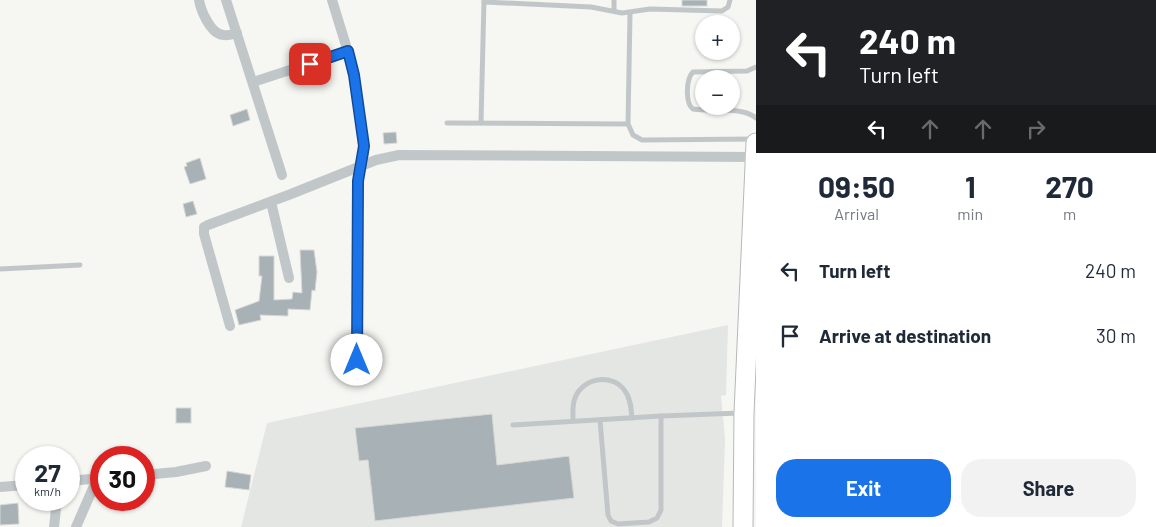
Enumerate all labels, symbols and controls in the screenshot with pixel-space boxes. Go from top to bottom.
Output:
map controls [695,15,740,115]
button: + [695,15,740,60]
text: 240 m [859,19,956,61]
icon: left [776,20,841,85]
pin [289,43,331,85]
icon: arrive [296,50,324,78]
text: Turn left [859,61,939,87]
button: − [695,70,740,115]
icon: left [863,115,891,143]
icon: ahead [916,115,944,143]
icon: ahead [969,115,997,143]
icon: right [1022,115,1050,143]
text: 09:50 [818,168,895,204]
text: 1 [965,168,976,204]
text: 270 [1045,168,1094,204]
text: Arrival [834,204,879,223]
text: min [957,204,983,223]
text: m [1063,204,1076,223]
icon: left [776,257,804,285]
text: Turn left [819,259,890,282]
text: 240 m [1085,259,1136,282]
icon: arrive [776,322,804,350]
text: Arrive at destination [819,324,991,347]
text: 30 m [1096,324,1136,347]
position arrow [330,333,382,385]
speed limit sign: 30 [90,446,155,511]
text: 27 [34,457,61,487]
button: Exit [776,459,951,517]
button: Share [961,459,1136,517]
text: km/h [34,484,61,498]

